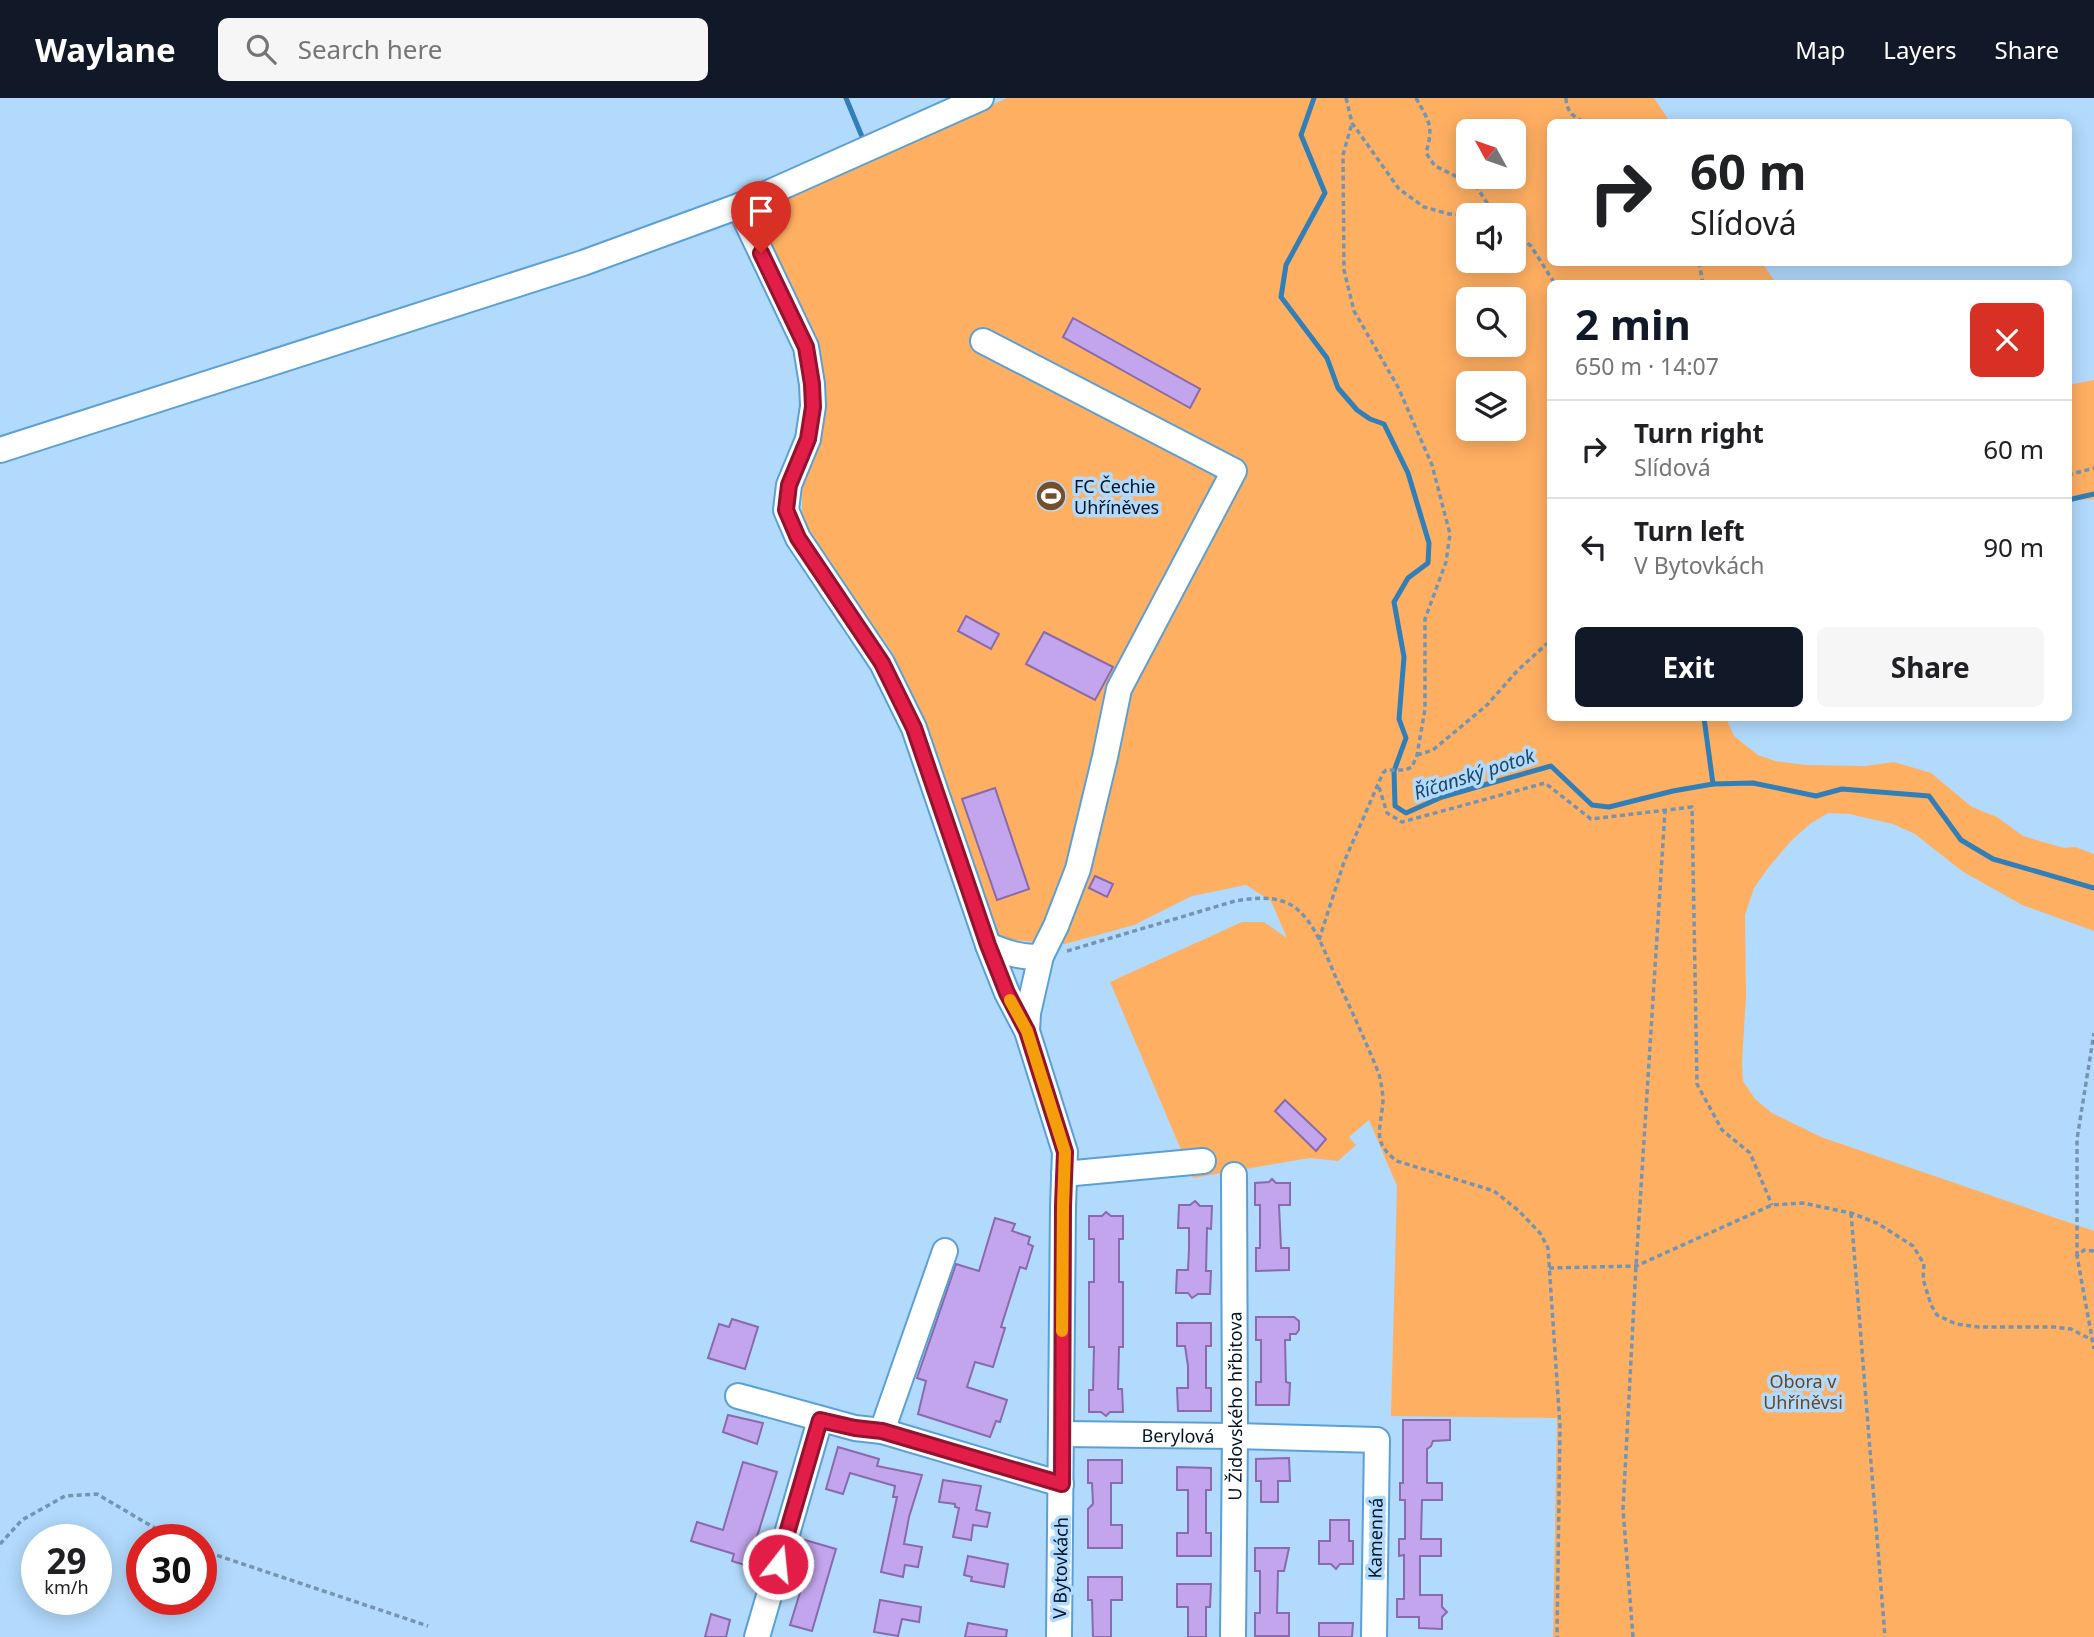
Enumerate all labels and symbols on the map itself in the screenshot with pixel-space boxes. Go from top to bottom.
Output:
north arrow [1456,119,1526,189]
pin [731,181,791,253]
place label: FC Čechie Uhříněves [1074,474,1159,519]
sports icon: FC Čechie Uhříněves [1034,479,1068,513]
water label: Říčanský potok [1410,742,1538,806]
street label: U Židovského hřbitova [1222,1311,1247,1501]
park label: Obora v Uhříněvsi [1763,1369,1843,1414]
street label: Berylová [1141,1423,1215,1448]
street label: Kamenná [1362,1498,1388,1578]
street label: V Bytovkách [1047,1517,1073,1619]
speed limit sign: 30 [126,1524,217,1615]
position arrow [741,1527,815,1601]

